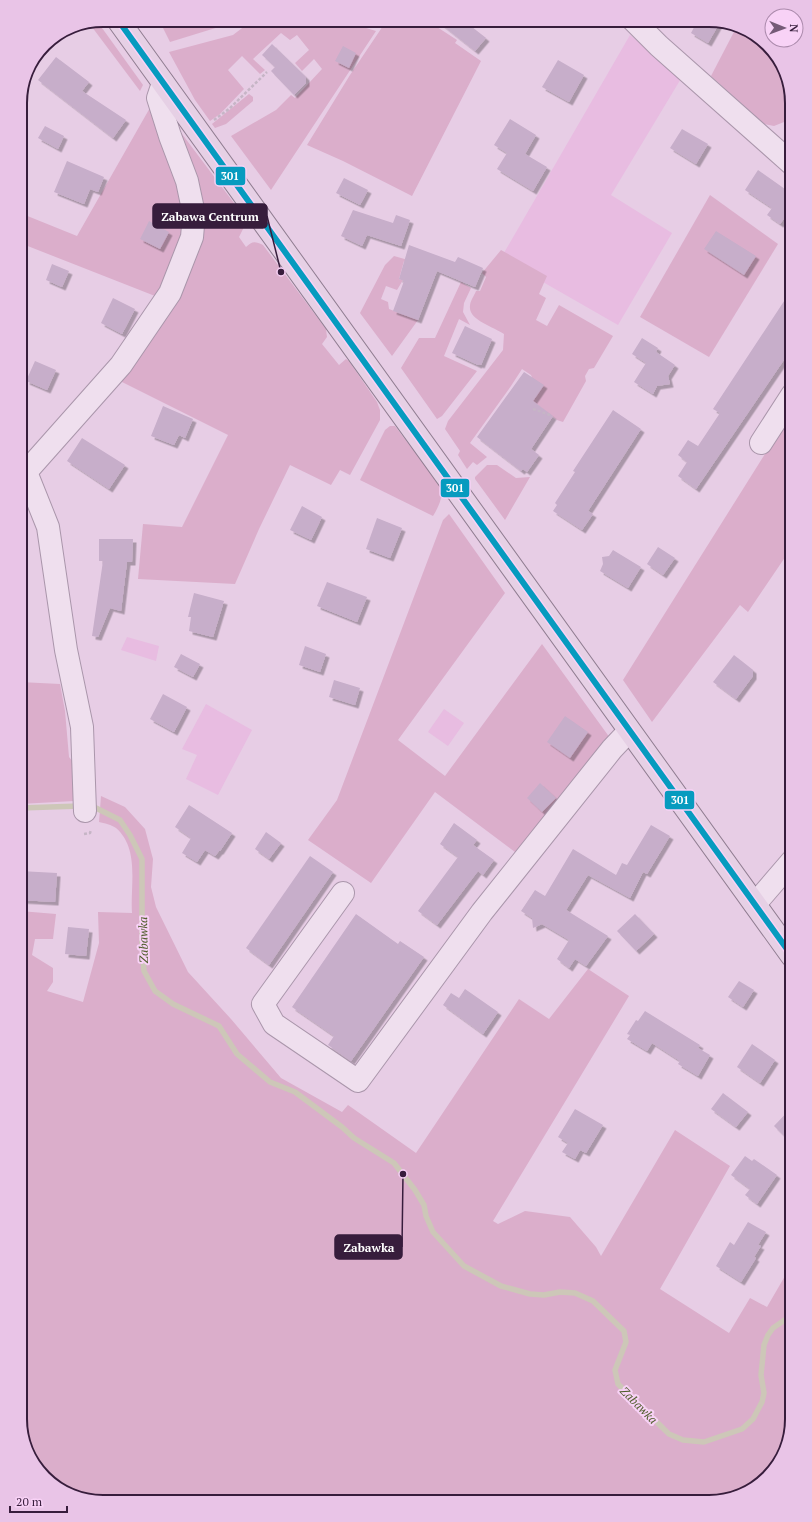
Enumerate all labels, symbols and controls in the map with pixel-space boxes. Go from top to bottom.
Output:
north arrow [764,8,804,48]
text: N [787,24,801,33]
line badge: 301 [215,166,246,186]
text: 301 [221,169,239,183]
callout: Zabawa Centrum [153,204,267,228]
text: Zabawa Centrum [161,209,259,224]
line badge: 301 [440,478,470,498]
text: 301 [446,481,464,495]
line badge: 301 [664,790,695,810]
text: 301 [671,793,689,807]
water label: Zabawka [135,917,151,963]
callout: Zabawka [335,1235,402,1259]
text: Zabawka [343,1240,395,1255]
water label: Zabawka [617,1383,661,1427]
scale bar [10,1488,67,1514]
text: 20 m [16,1494,43,1509]

